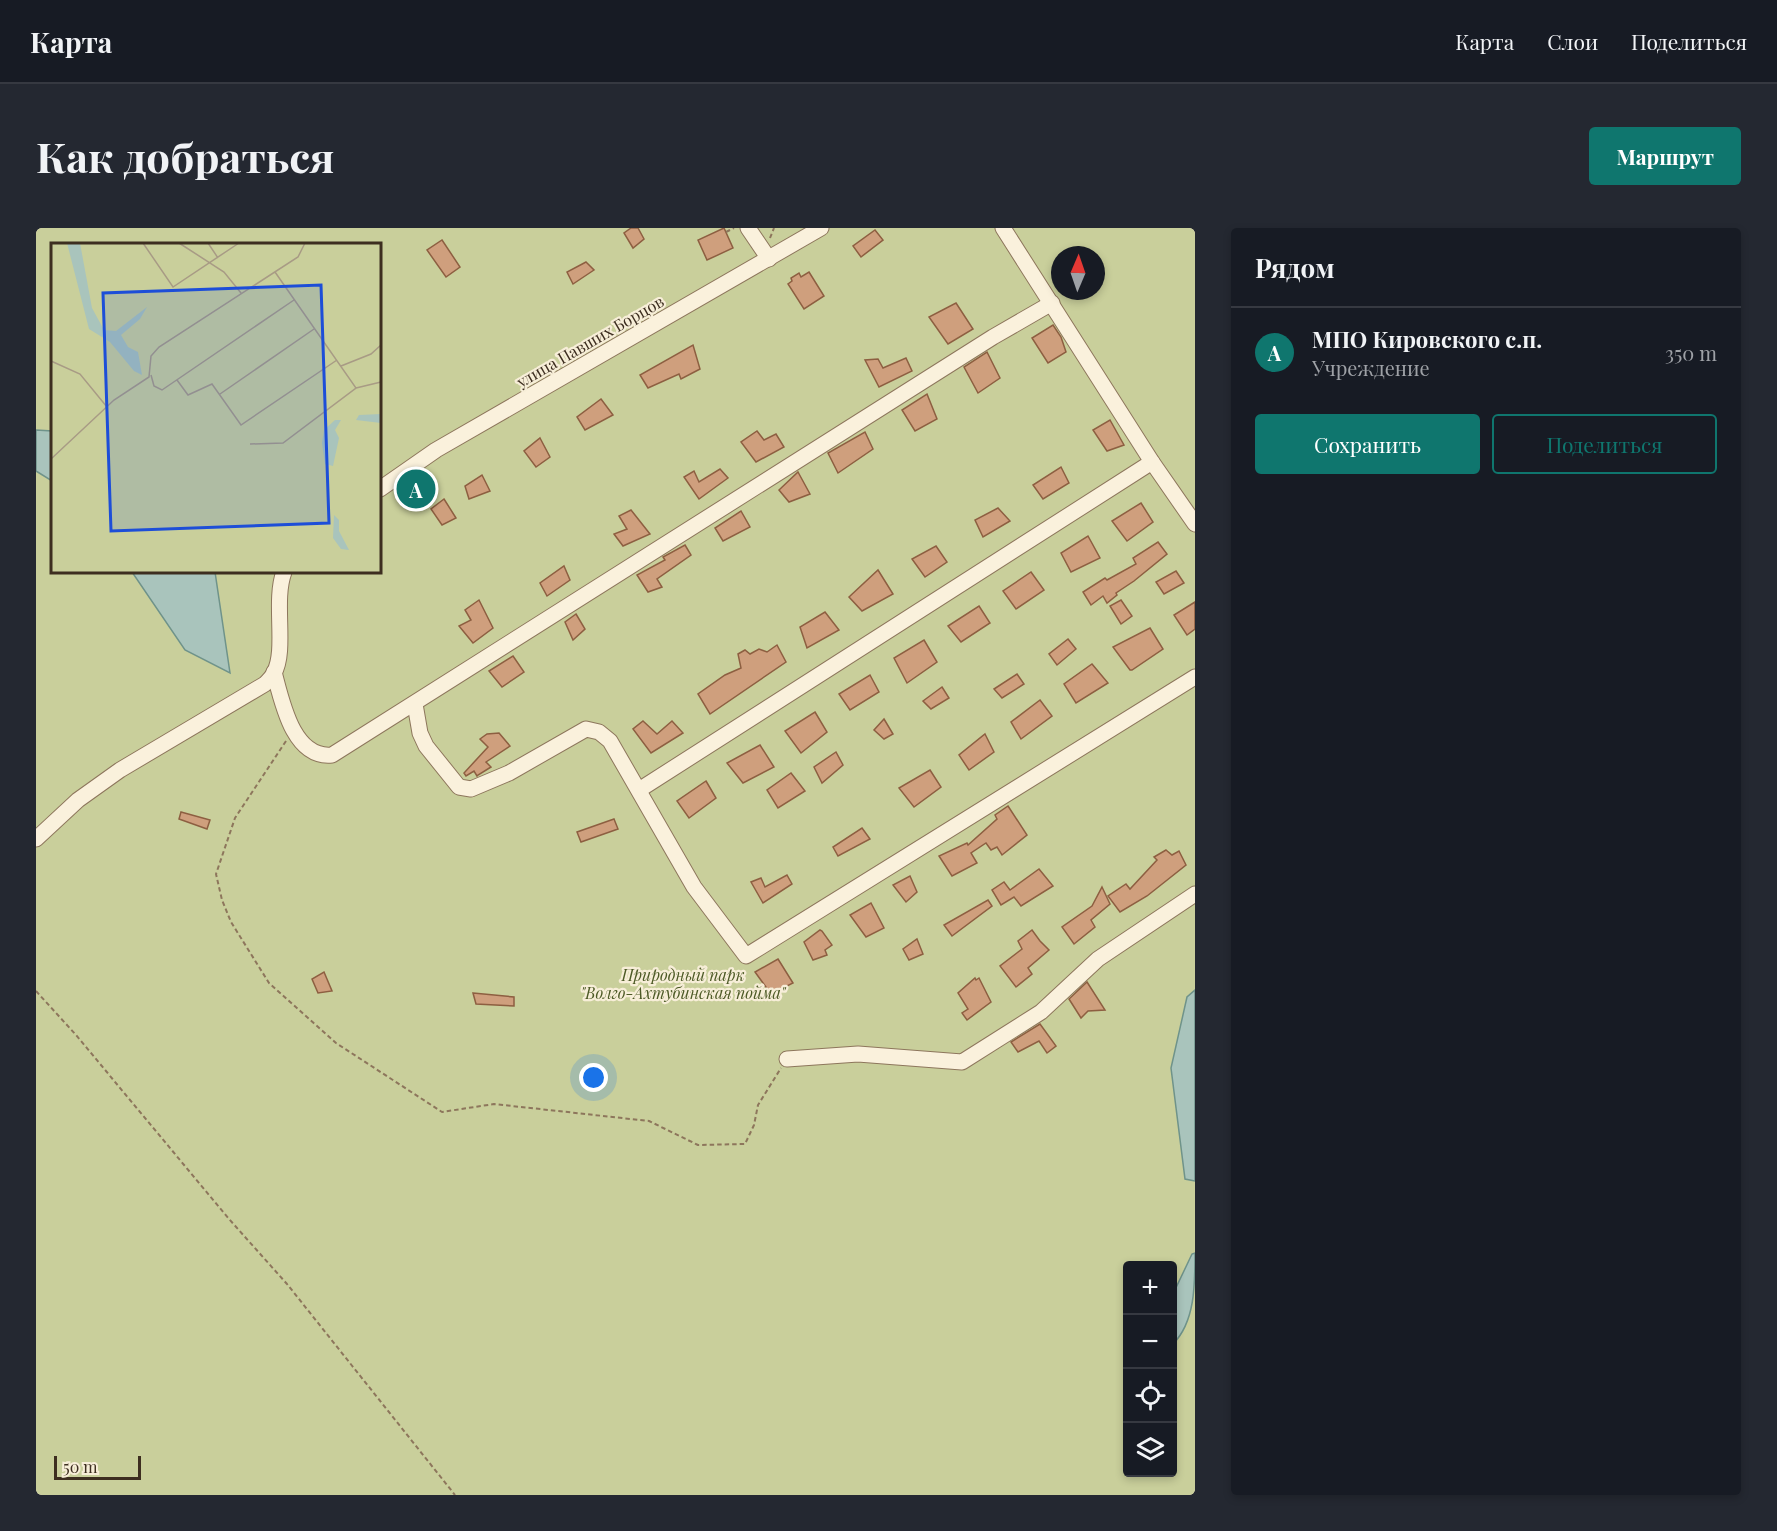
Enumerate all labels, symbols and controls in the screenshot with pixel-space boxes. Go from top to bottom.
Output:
text: Карта [30,23,112,60]
text: Карта [1455,27,1514,55]
text: Слои [1547,27,1598,55]
text: Поделиться [1631,27,1747,55]
button: Маршрут [1589,127,1741,185]
text: Как добраться [36,128,335,184]
inset map [51,243,381,573]
north arrow [1051,246,1105,300]
text: Рядом [1255,250,1334,285]
street label: улица Павших Борцов [512,290,668,392]
text: МПО Кировского с.п. [1312,324,1542,354]
text: A [1268,339,1281,366]
text: 350 m [1665,339,1717,366]
text: Учреждение [1312,354,1430,381]
button: Сохранить [1255,414,1480,474]
button: Поделиться [1492,414,1717,474]
pin: A [396,466,436,512]
park label: Природный парк "Волго-Ахтубинская пойма" [581,964,787,1003]
your location [579,1063,608,1092]
map controls [1123,1261,1177,1477]
button: + [1123,1261,1177,1315]
button: − [1123,1315,1177,1369]
button: locate [1123,1369,1177,1423]
button: layers [1123,1423,1177,1477]
scale bar [54,1453,141,1480]
text: 50 m [63,1456,97,1477]

